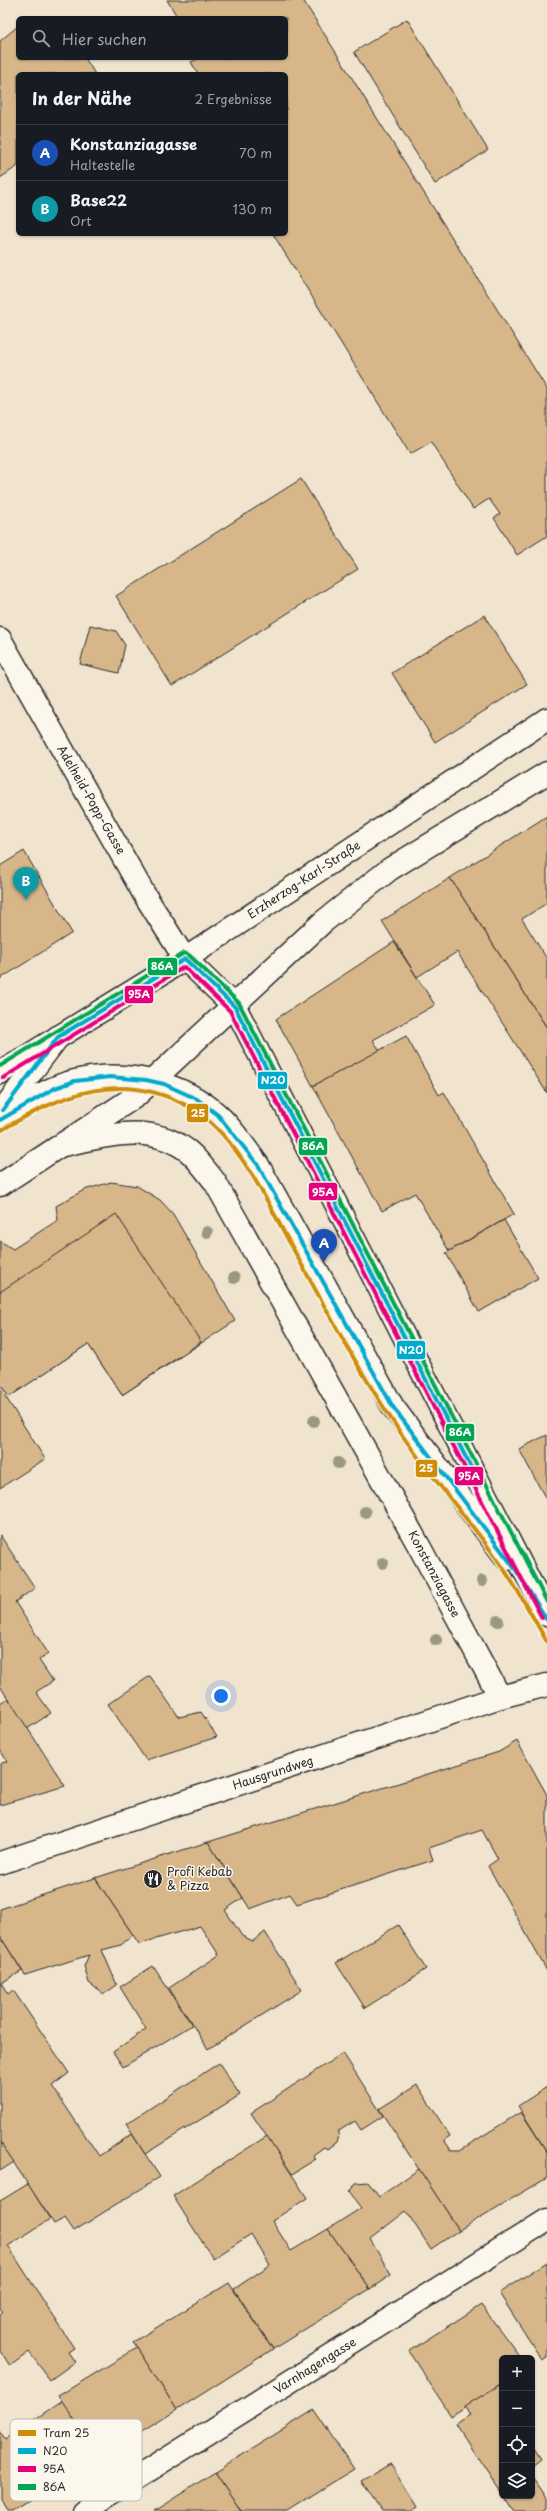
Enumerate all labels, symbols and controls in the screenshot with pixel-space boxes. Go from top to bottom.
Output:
search box [16,16,288,60]
icon: search [30,27,52,49]
text: Hier suchen [62,27,147,50]
text: In der Nähe [32,85,131,111]
text: 2 Ergebnisse [195,89,272,108]
text: Konstanziagasse [70,132,197,155]
text: A [40,143,50,162]
text: 70 m [239,143,272,162]
text: Haltestelle [70,155,135,174]
text: Base22 [70,188,127,211]
text: B [41,199,49,218]
text: 130 m [233,199,272,218]
text: Ort [70,211,92,230]
street label: Adelheid-Popp-Gasse [53,742,131,857]
street label: Erzherzog-Karl-Straße [243,836,363,923]
pin: B [13,867,39,900]
line badge: 86A [147,957,178,976]
text: 86A [151,957,174,974]
line badge: 95A [124,985,154,1004]
text: 95A [128,985,150,1002]
line badge: N20 [257,1071,288,1090]
text: N20 [261,1071,285,1088]
line badge: 25 [186,1103,209,1123]
text: 25 [191,1104,205,1121]
line badge: 86A [298,1137,328,1156]
text: 86A [302,1137,325,1154]
line badge: 95A [308,1182,338,1201]
text: 95A [312,1183,334,1200]
pin: A [311,1229,337,1262]
line badge: N20 [396,1340,426,1360]
text: N20 [399,1341,423,1358]
line badge: 86A [445,1423,475,1442]
text: 86A [449,1423,472,1440]
line badge: 25 [415,1459,438,1478]
text: 25 [419,1459,433,1476]
line badge: 95A [454,1466,484,1486]
text: 95A [458,1467,480,1484]
street label: Konstanziagasse [404,1527,465,1620]
your location [211,1686,231,1706]
street label: Hausgrundweg [230,1750,316,1794]
place label: Profi Kebab & Pizza [167,1862,232,1894]
restaurant icon: Profi Kebab & Pizza [142,1868,164,1890]
street label: Varnhagengasse [270,2333,359,2398]
map controls [499,2355,535,2499]
button: + [499,2355,535,2391]
button: − [499,2391,535,2427]
legend [10,2419,142,2501]
text: Tram 25 [43,2424,89,2441]
button: locate [499,2427,535,2463]
text: N20 [43,2442,67,2459]
text: 95A [43,2460,66,2477]
button: layers [499,2463,535,2499]
text: 86A [43,2478,66,2495]

